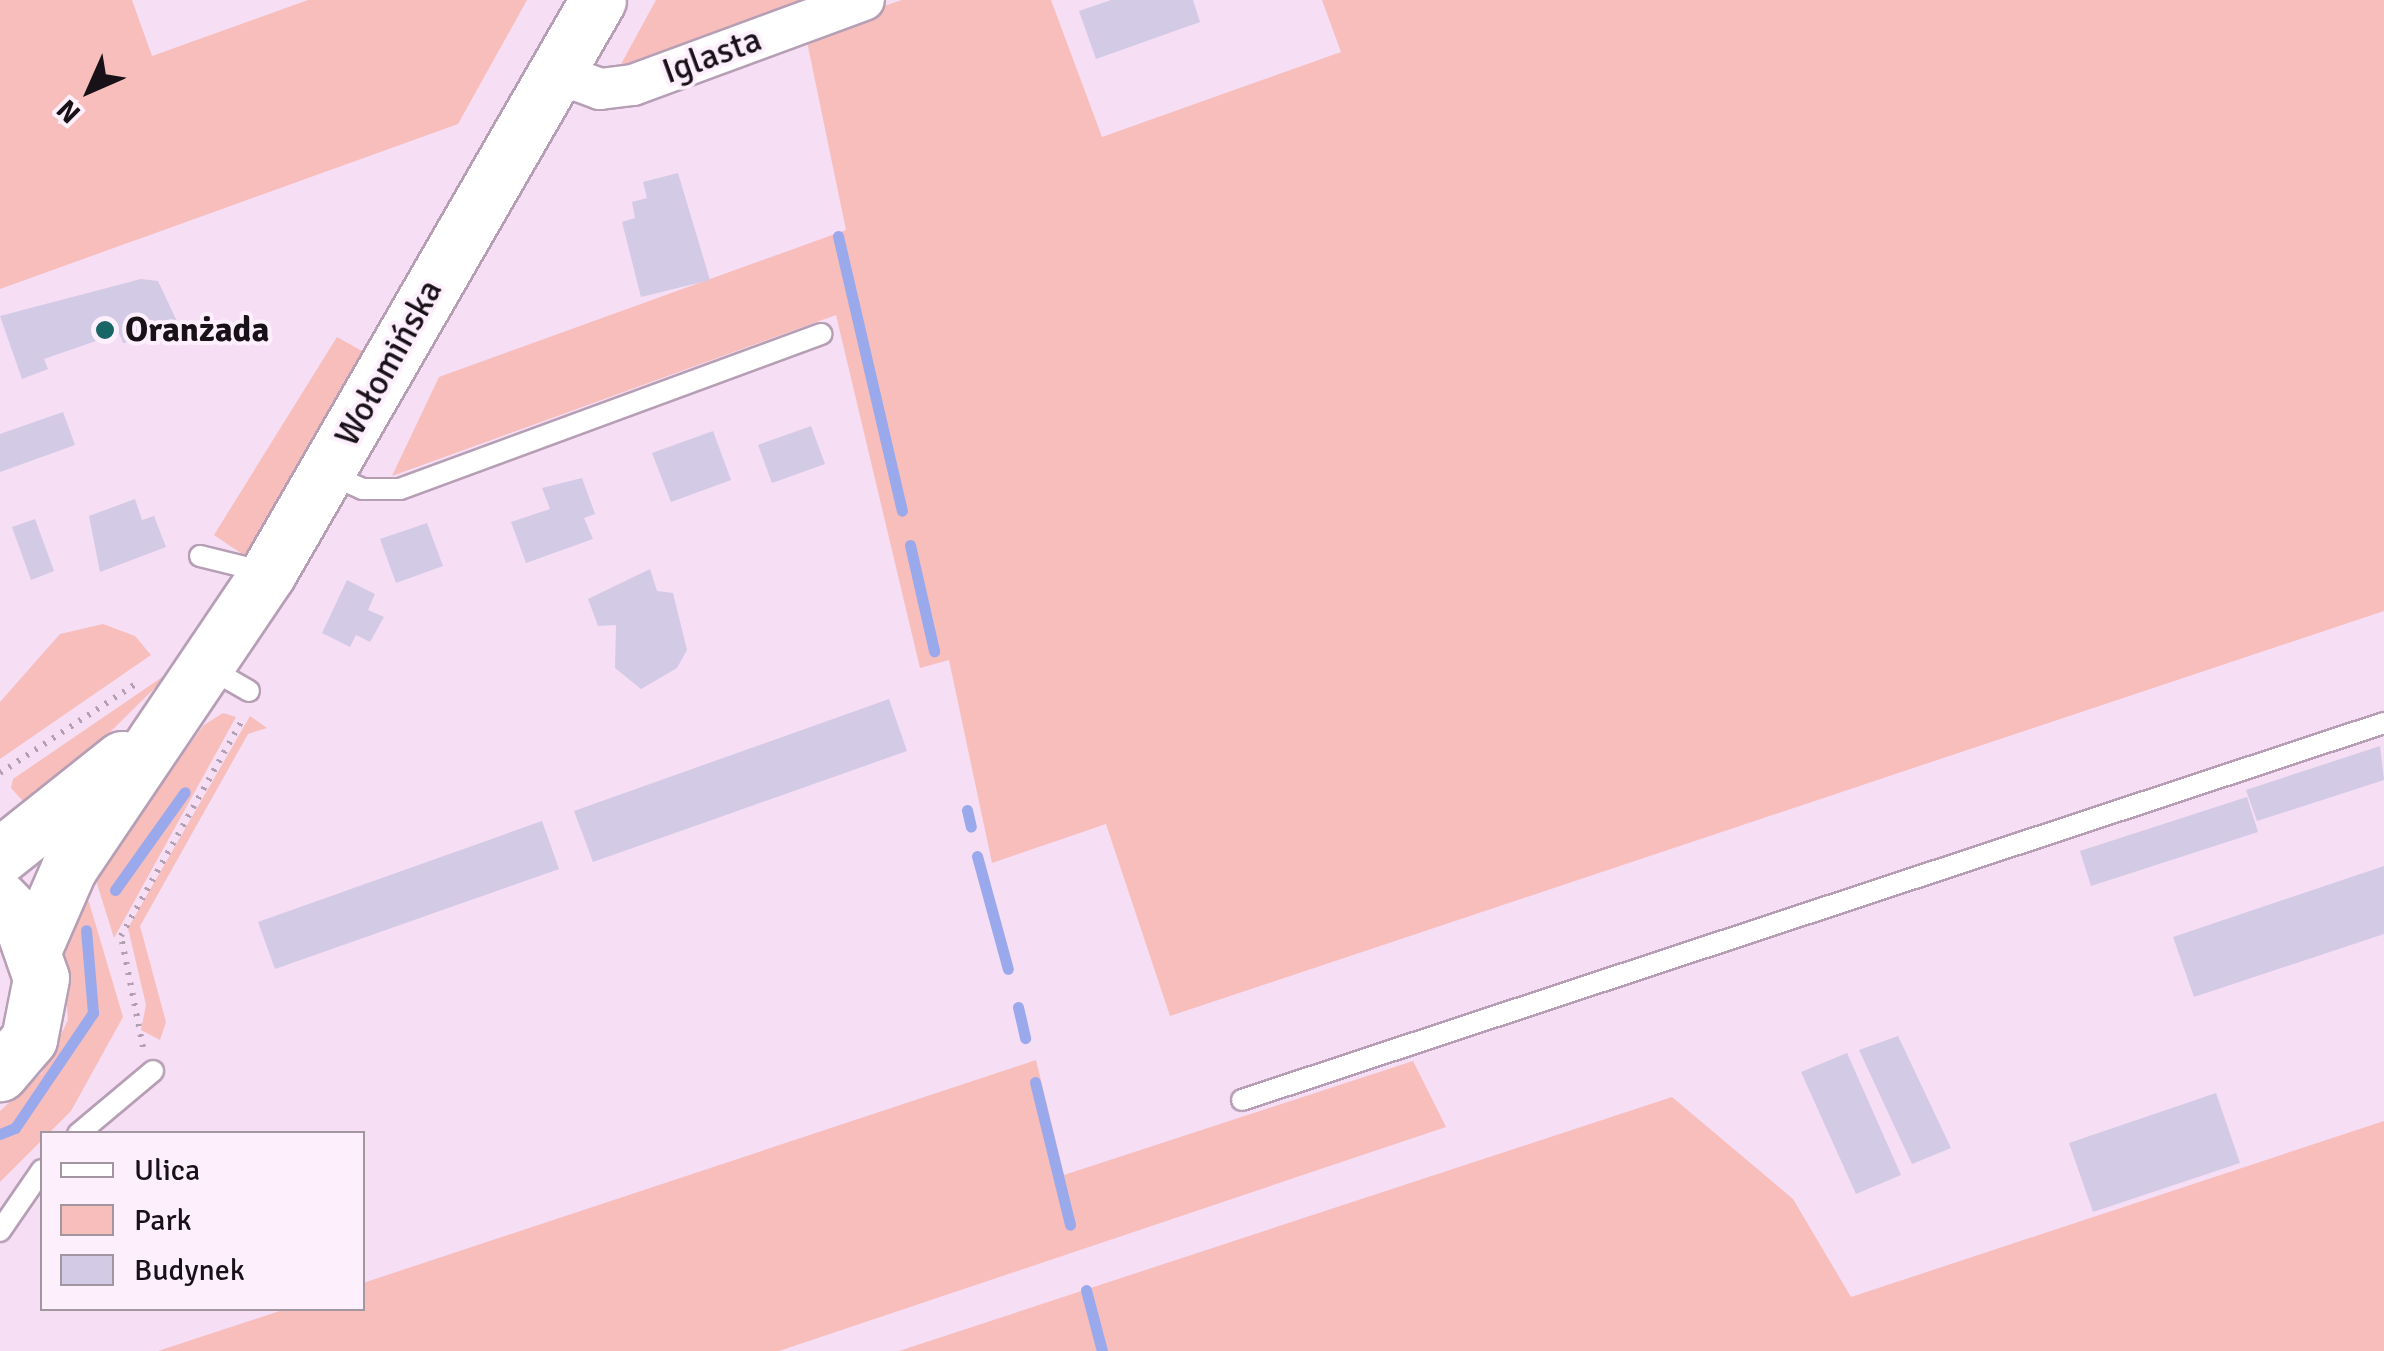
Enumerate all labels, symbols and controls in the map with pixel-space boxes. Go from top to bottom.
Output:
street label: Iglasta [657,19,767,93]
north arrow [40,40,140,140]
text: N [50,92,88,130]
street label: Wołomińska [326,273,452,453]
place label: Oranżada [125,309,269,351]
marker: Oranżada [94,319,116,341]
legend [40,1131,365,1311]
text: Ulica [134,1152,200,1189]
text: Park [134,1202,192,1239]
text: Budynek [134,1252,245,1289]

